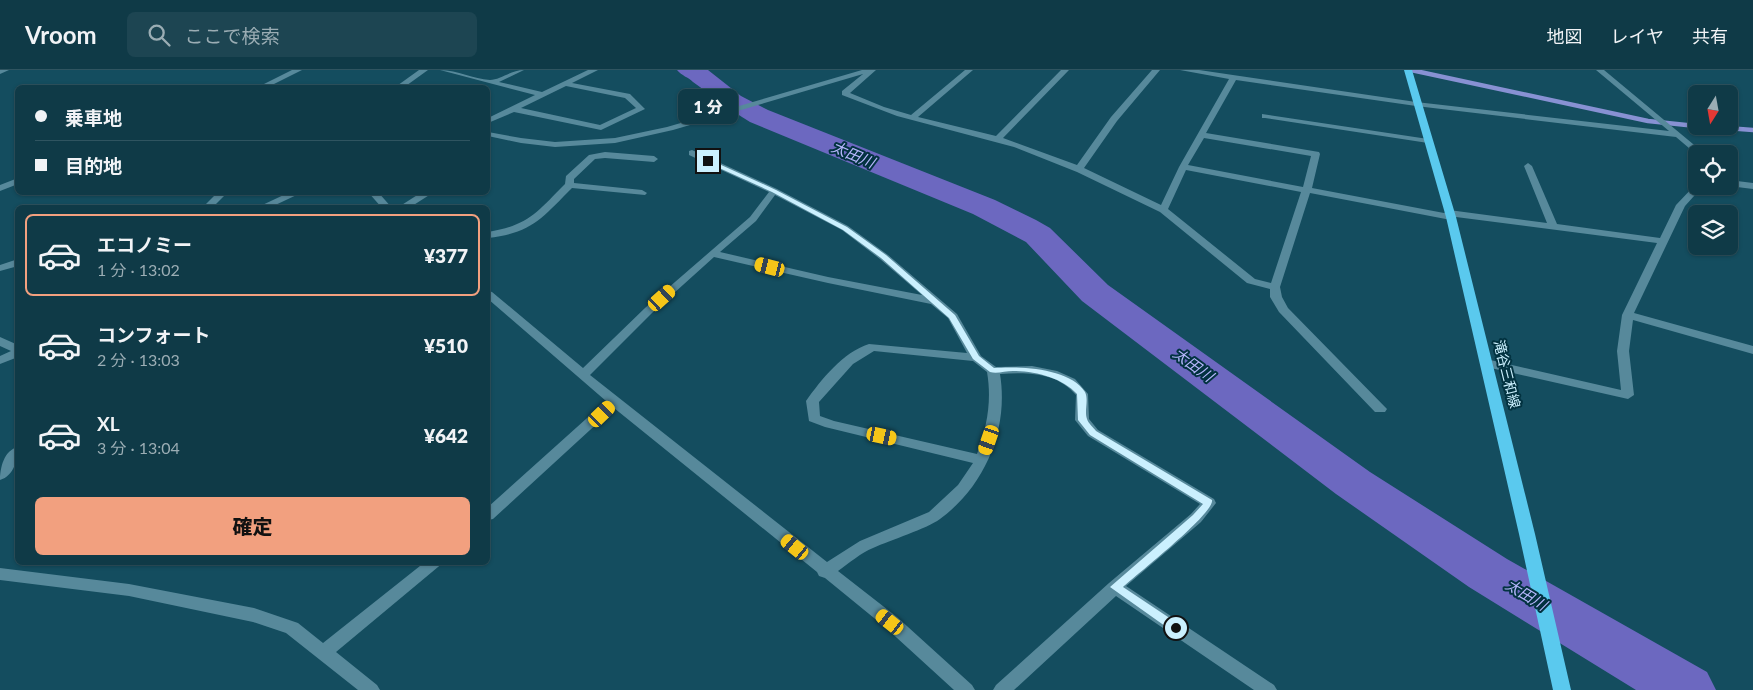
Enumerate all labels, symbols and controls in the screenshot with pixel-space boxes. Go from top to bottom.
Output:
search box [127,12,477,57]
text: Vroom [25,20,97,49]
icon: search [145,21,173,49]
text: ここで検索 [185,24,280,47]
text: 地図 [1547,25,1583,47]
text: レイヤ [1611,25,1664,47]
text: 共有 [1692,25,1728,47]
north arrow [1688,85,1738,135]
map controls [1688,85,1738,255]
callout: 1 分 [678,88,738,124]
text: 1 分 [694,97,722,116]
text: 乗車地 [65,106,122,129]
water label: 太田川 [829,137,879,172]
button: locate [1688,145,1738,195]
route end [697,150,719,172]
text: 目的地 [65,154,122,177]
button: layers [1688,205,1738,255]
icon: car [37,233,82,278]
text: エコノミー [97,233,192,256]
text: ¥377 [424,244,468,267]
car [753,256,786,278]
text: 1 分 · 13:02 [97,260,180,279]
car [645,282,678,314]
icon: car [37,323,82,368]
text: コンフォート [97,323,210,346]
text: ¥510 [424,334,468,357]
street label: 滝谷三和線 [1491,338,1524,410]
water label: 太田川 [1170,344,1219,386]
text: 2 分 · 13:03 [97,350,180,369]
car [585,398,618,430]
text: XL [97,412,120,435]
icon: car [37,413,82,458]
car [977,423,1000,457]
text: ¥642 [424,424,468,447]
car [865,426,898,446]
text: 3 分 · 13:04 [97,438,180,457]
button: 確定 [35,497,470,555]
car [778,532,811,562]
water label: 太田川 [1503,575,1552,614]
car [873,607,906,637]
route start [1165,617,1187,639]

